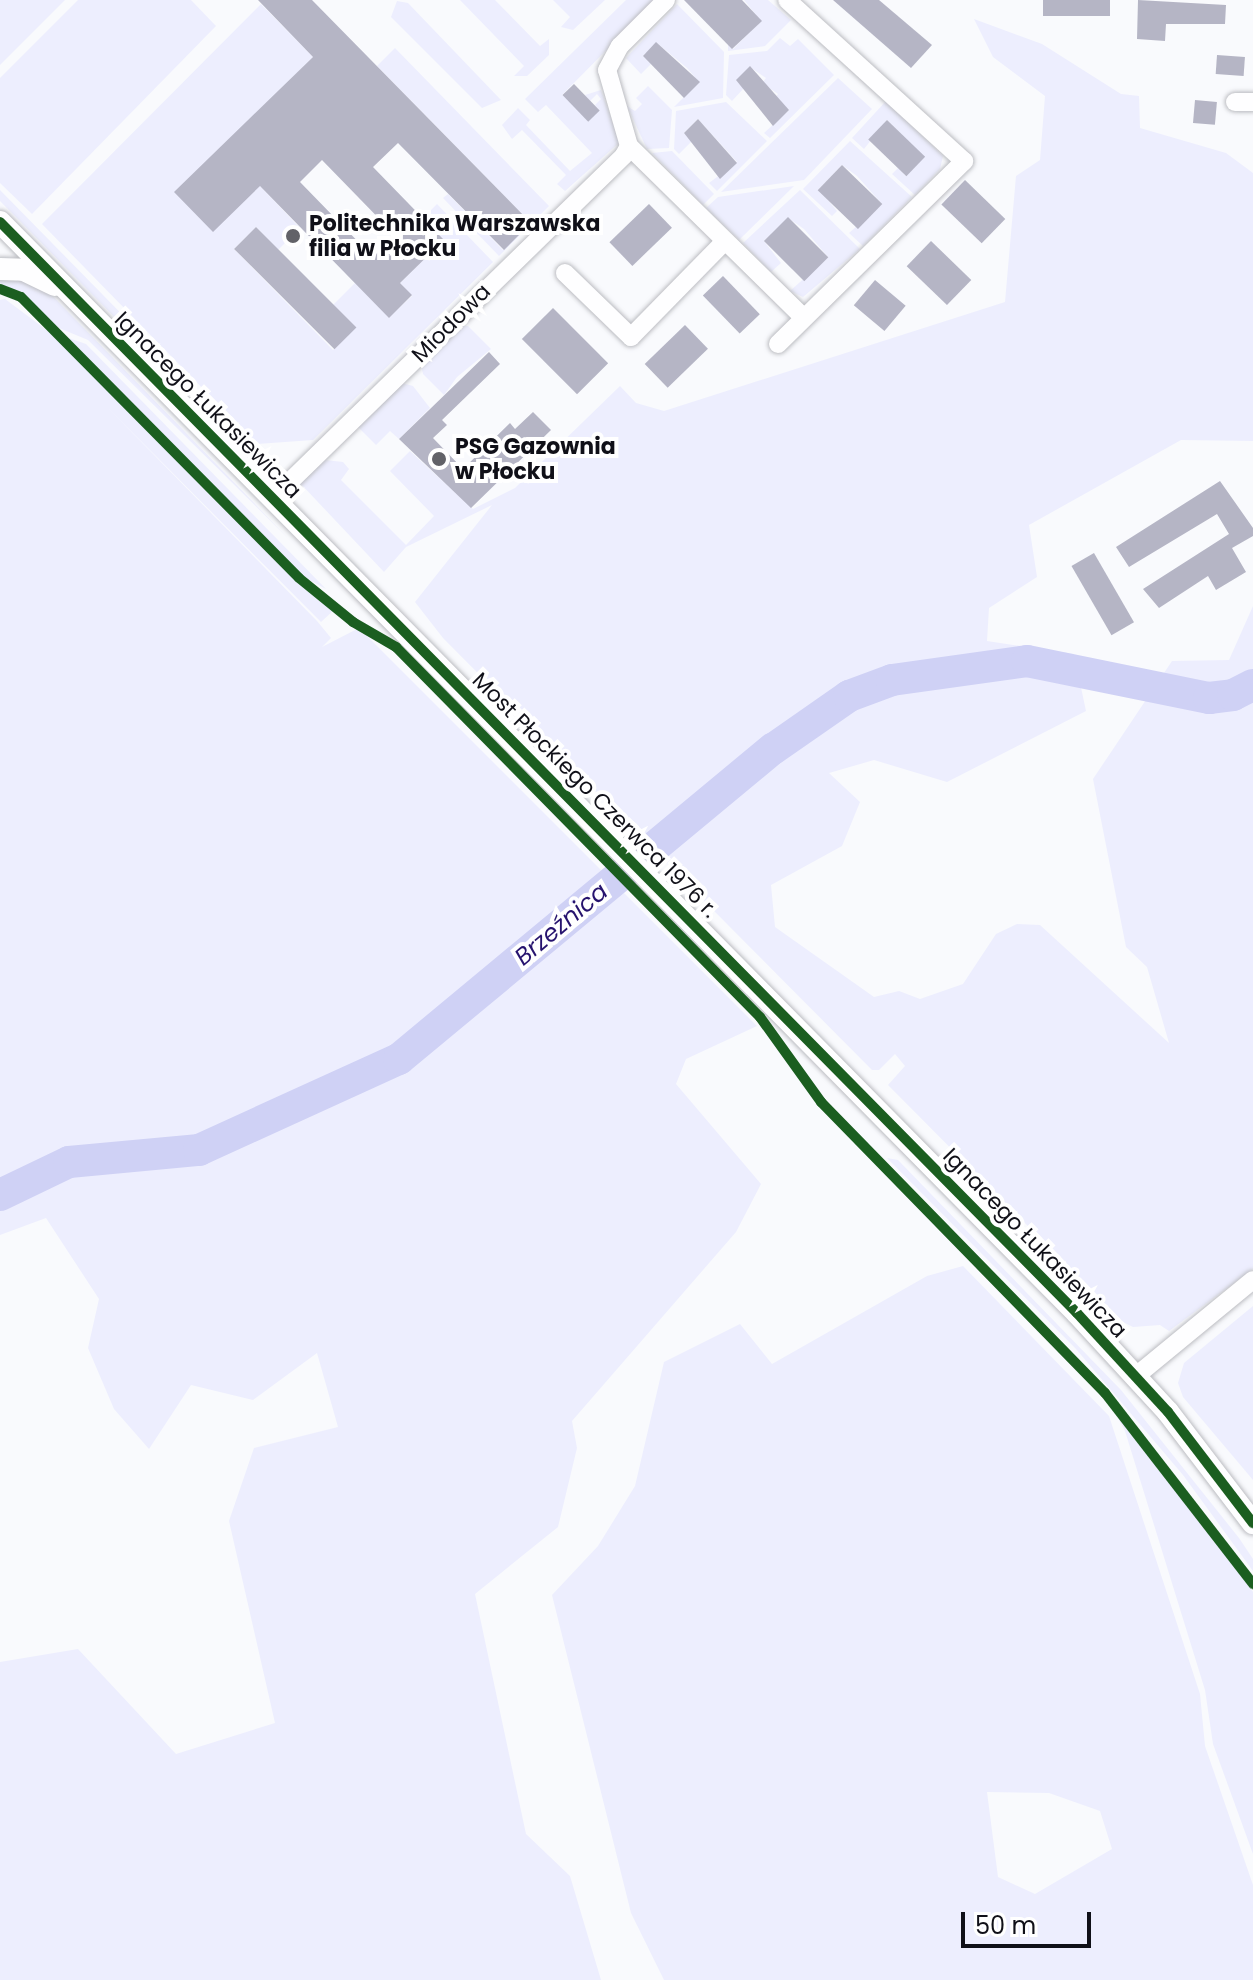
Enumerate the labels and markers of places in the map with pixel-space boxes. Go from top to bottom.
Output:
place label: Politechnika Warszawska filia w Płocku [309,210,600,262]
marker: Politechnika Warszawska filia w Płocku [284,227,302,245]
place label: PSG Gazownia w Płocku [455,433,616,484]
marker: PSG Gazownia w Płocku [430,450,448,468]

